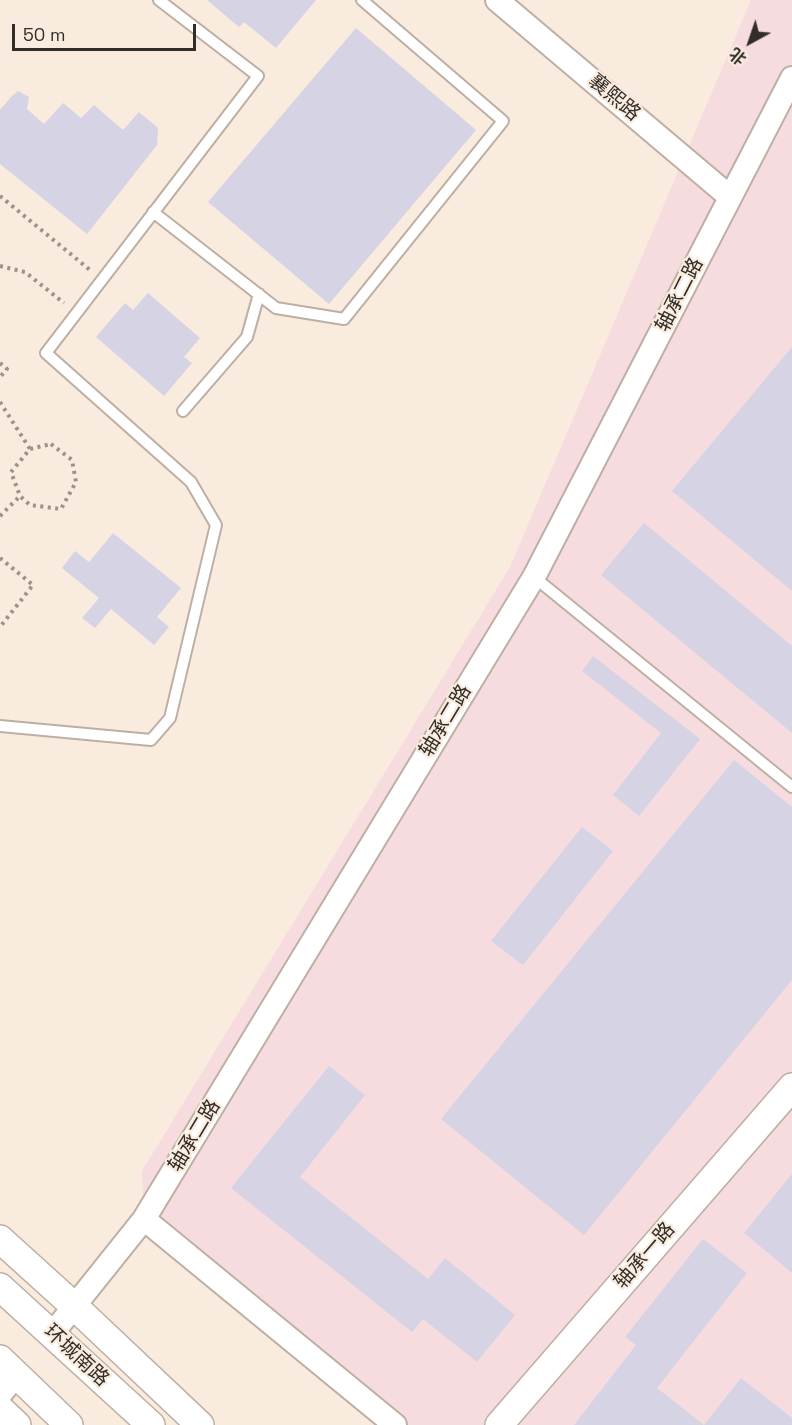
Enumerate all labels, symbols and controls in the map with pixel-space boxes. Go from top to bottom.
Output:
scale bar [15,12,200,50]
north arrow [720,12,780,72]
text: 50 m [23,23,65,46]
text: 北 [725,43,751,69]
street label: 襄熙路 [583,70,645,126]
street label: 轴承二路 [651,254,709,336]
street label: 轴承二路 [415,681,477,761]
street label: 轴承二路 [164,1096,226,1176]
street label: 轴承一路 [610,1218,680,1294]
street label: 环城南路 [39,1320,113,1392]

